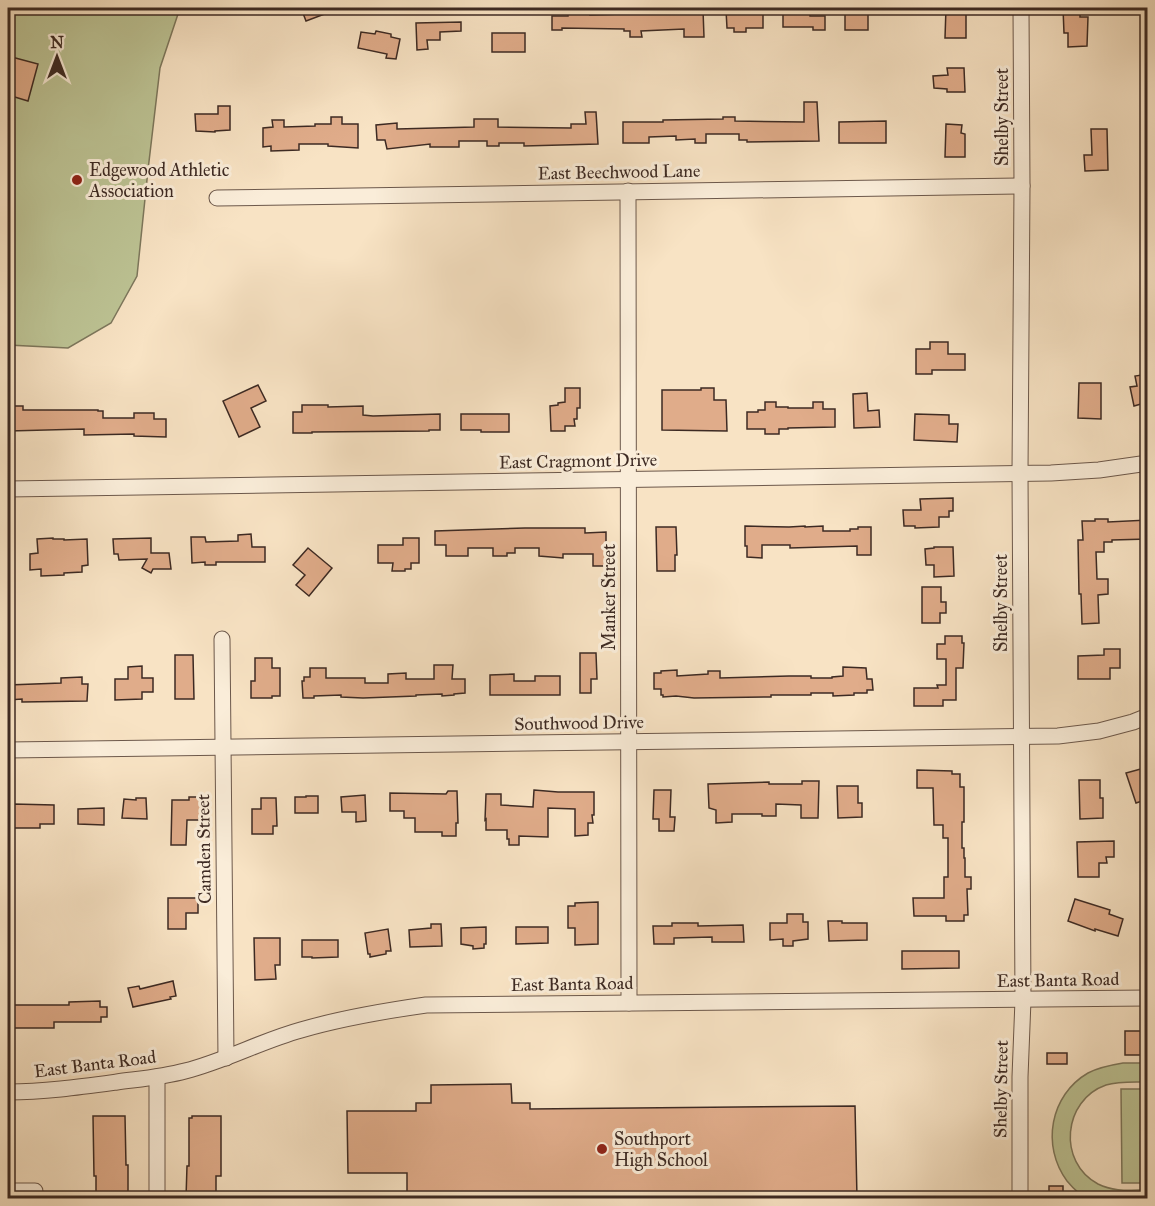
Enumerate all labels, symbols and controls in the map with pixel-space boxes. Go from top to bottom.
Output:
north arrow [27,27,87,87]
text: N [50,33,64,52]
street label: Shelby Street [991,67,1013,166]
place label: Edgewood Athletic Association [88,159,230,202]
street label: East Beechwood Lane [537,160,701,184]
marker: Edgewood Athletic Association [70,173,84,187]
street label: East Cragmont Drive [499,449,657,474]
street label: Manker Street [598,543,620,650]
street label: Shelby Street [990,553,1012,652]
street label: Southwood Drive [514,711,644,735]
street label: Camden Street [192,793,216,904]
street label: East Banta Road [996,968,1120,992]
street label: East Banta Road [510,972,634,996]
street label: Shelby Street [989,1039,1013,1138]
street label: East Banta Road [33,1046,157,1082]
place label: Southport High School [614,1128,708,1172]
marker: Southport High School [595,1142,609,1156]

